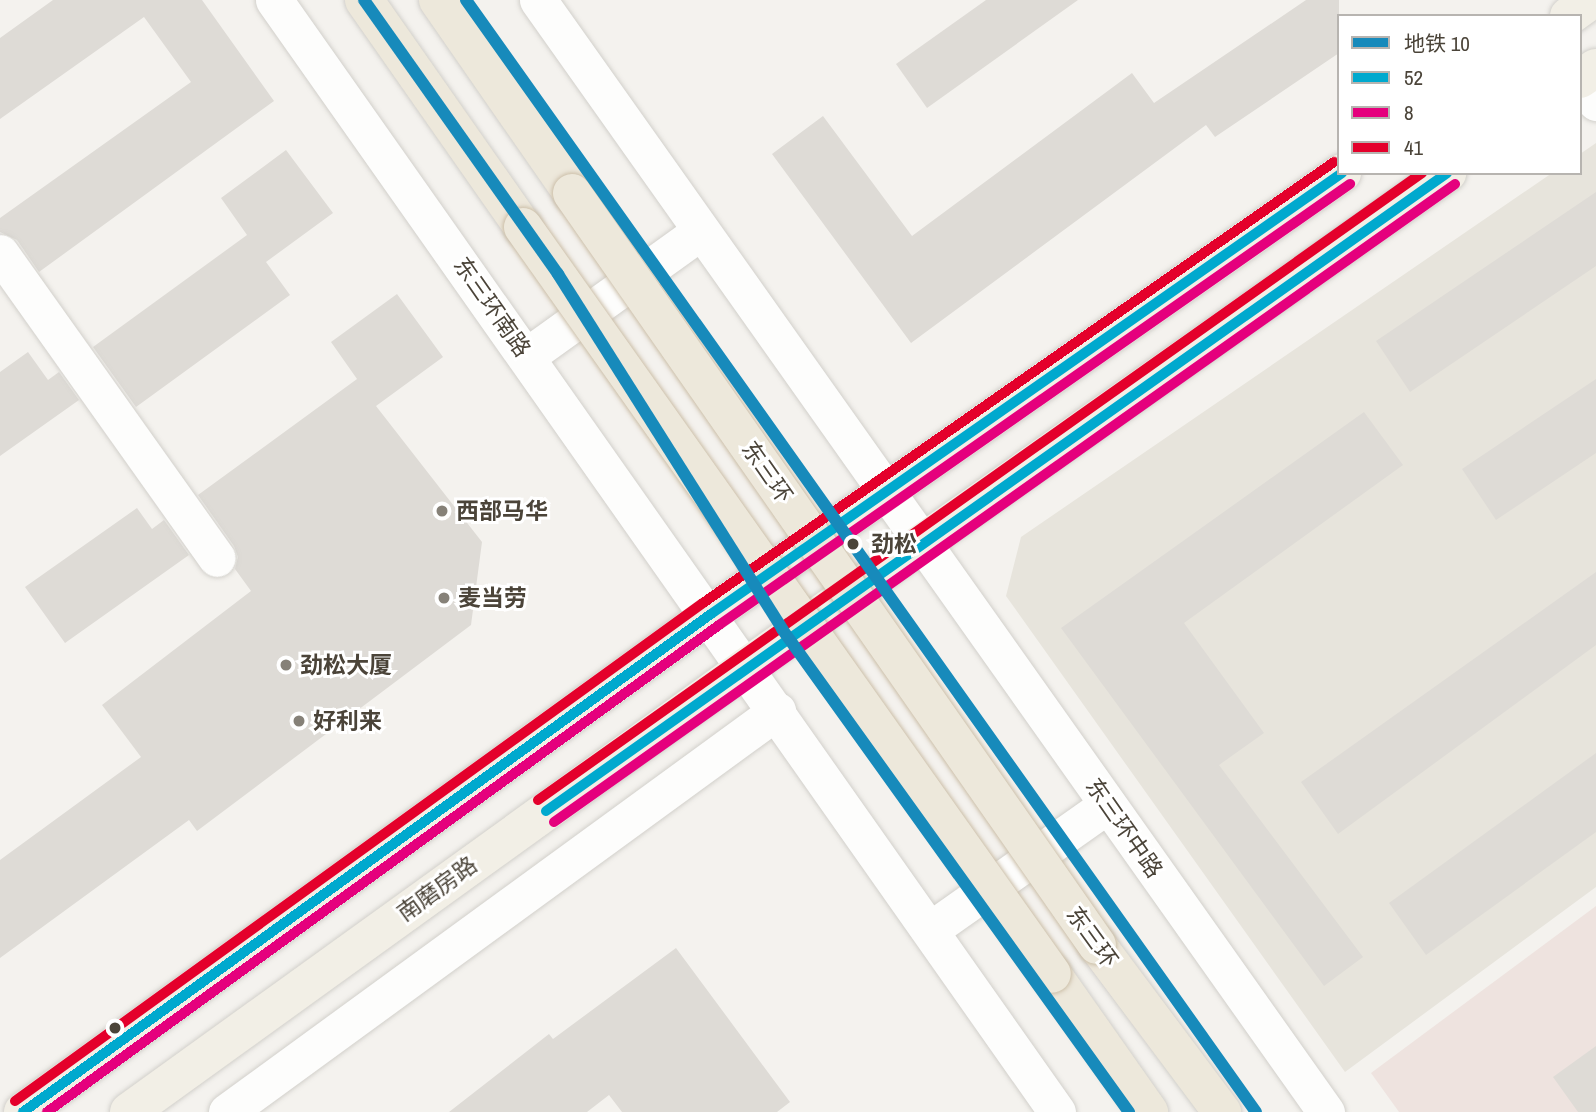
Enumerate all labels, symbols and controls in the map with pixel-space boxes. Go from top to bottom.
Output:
legend [1337,14,1582,175]
text: 地铁 10 [1404,29,1470,58]
text: 52 [1404,63,1423,92]
text: 8 [1404,98,1414,127]
text: 41 [1404,133,1423,162]
street label: 东三环南路 [448,252,536,362]
street label: 东三环 [736,436,798,508]
place label: 西部马华 [456,497,548,525]
marker: 西部马华 [434,503,450,519]
place label: 劲松 [871,530,917,558]
marker: 劲松 [841,532,865,556]
place label: 麦当劳 [458,584,527,612]
marker: 麦当劳 [436,590,452,606]
place label: 劲松大厦 [300,651,392,679]
marker: 劲松大厦 [278,657,294,673]
place label: 好利来 [313,707,382,735]
marker: 好利来 [291,713,307,729]
street label: 东三环中路 [1080,773,1168,883]
street label: 南磨房路 [392,851,482,927]
street label: 东三环 [1061,901,1123,973]
unlabelled marker [108,1021,122,1035]

